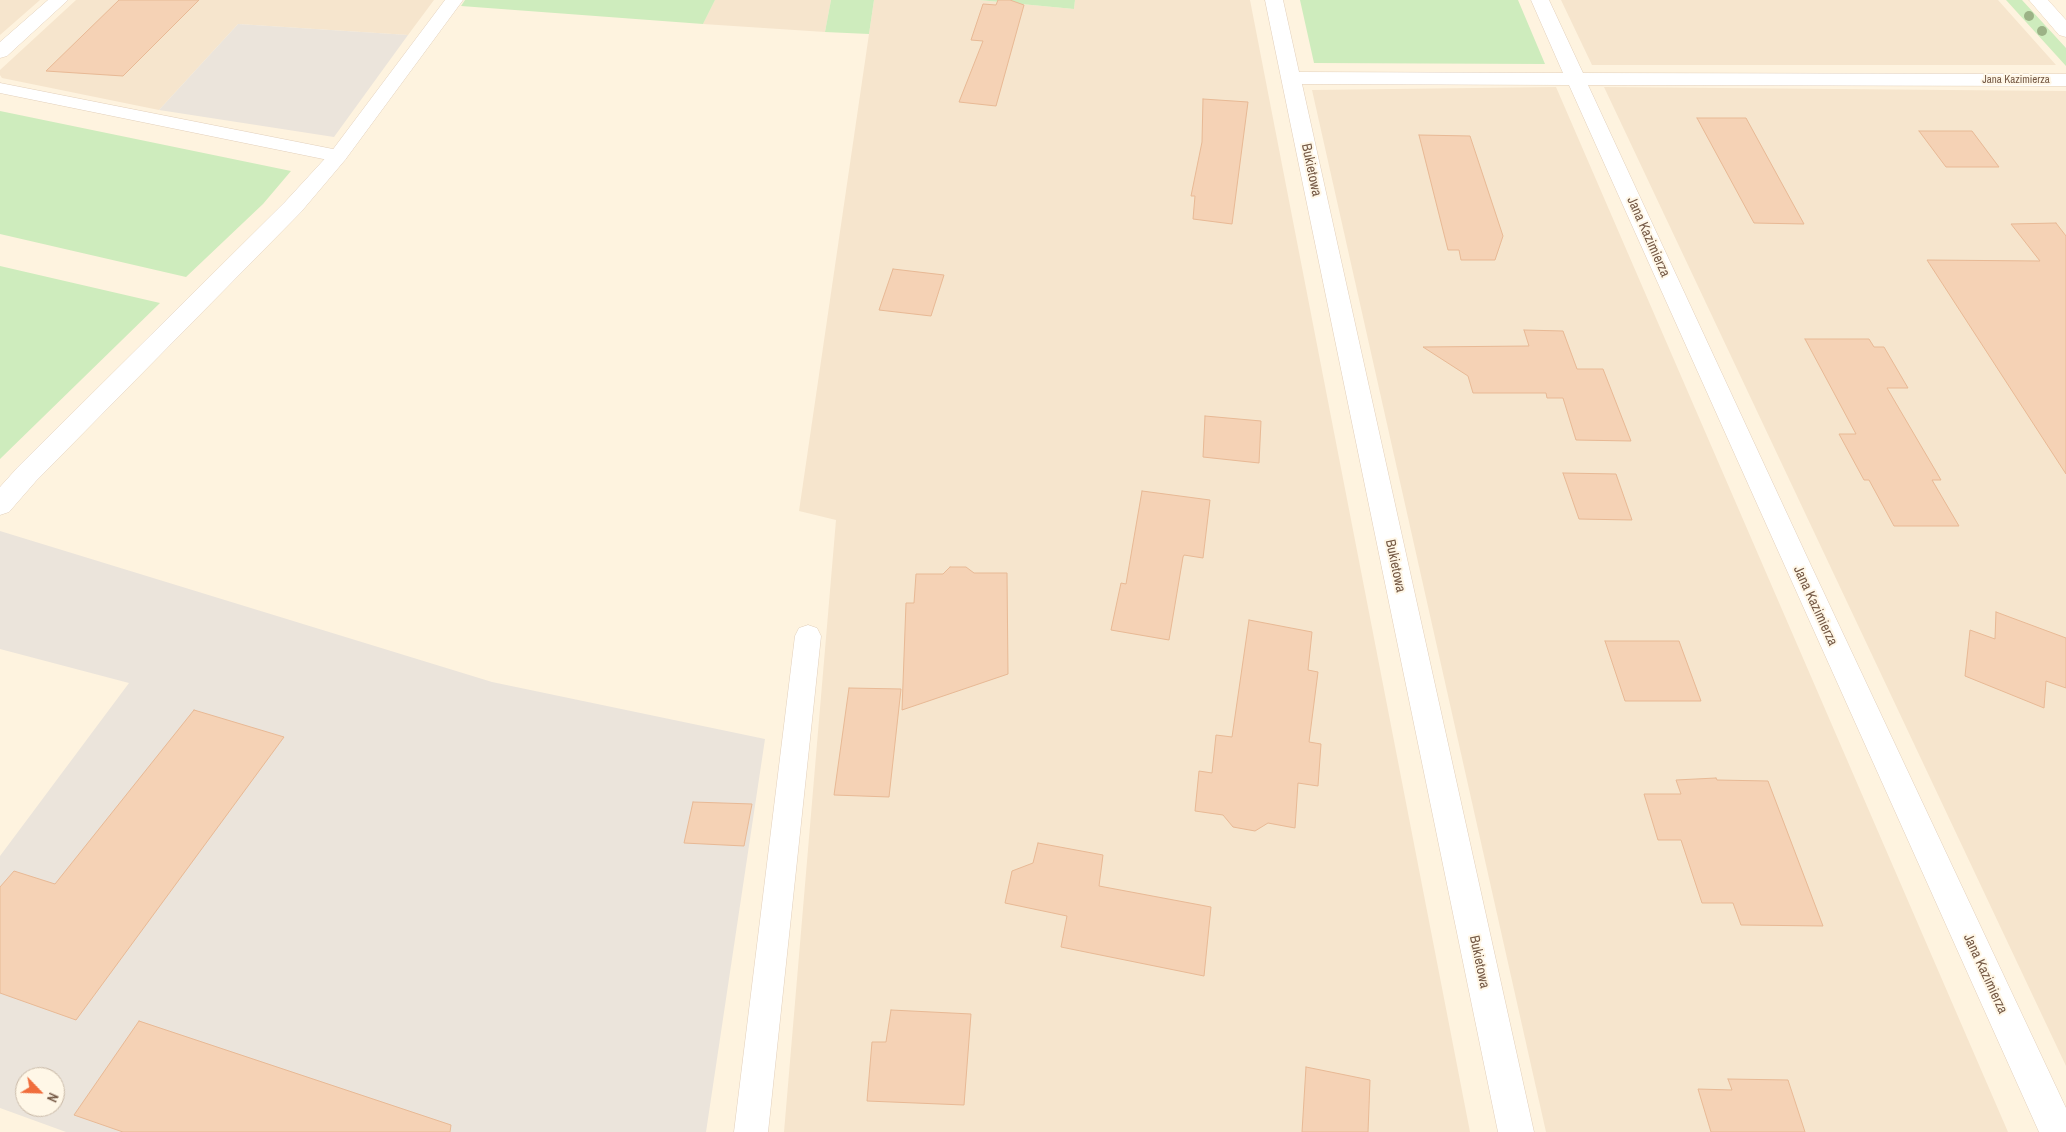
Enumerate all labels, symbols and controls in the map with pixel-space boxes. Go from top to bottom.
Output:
street label: Jana Kazimierza [1982,73,2050,87]
street label: Bukietowa [1297,142,1325,198]
street label: Jana Kazimierza [1623,194,1673,280]
street label: Bukietowa [1381,538,1409,594]
street label: Jana Kazimierza [1789,563,1841,649]
street label: Jana Kazimierza [1959,931,2011,1017]
street label: Bukietowa [1465,934,1493,990]
north arrow [15,1067,65,1117]
text: N [43,1090,63,1105]

